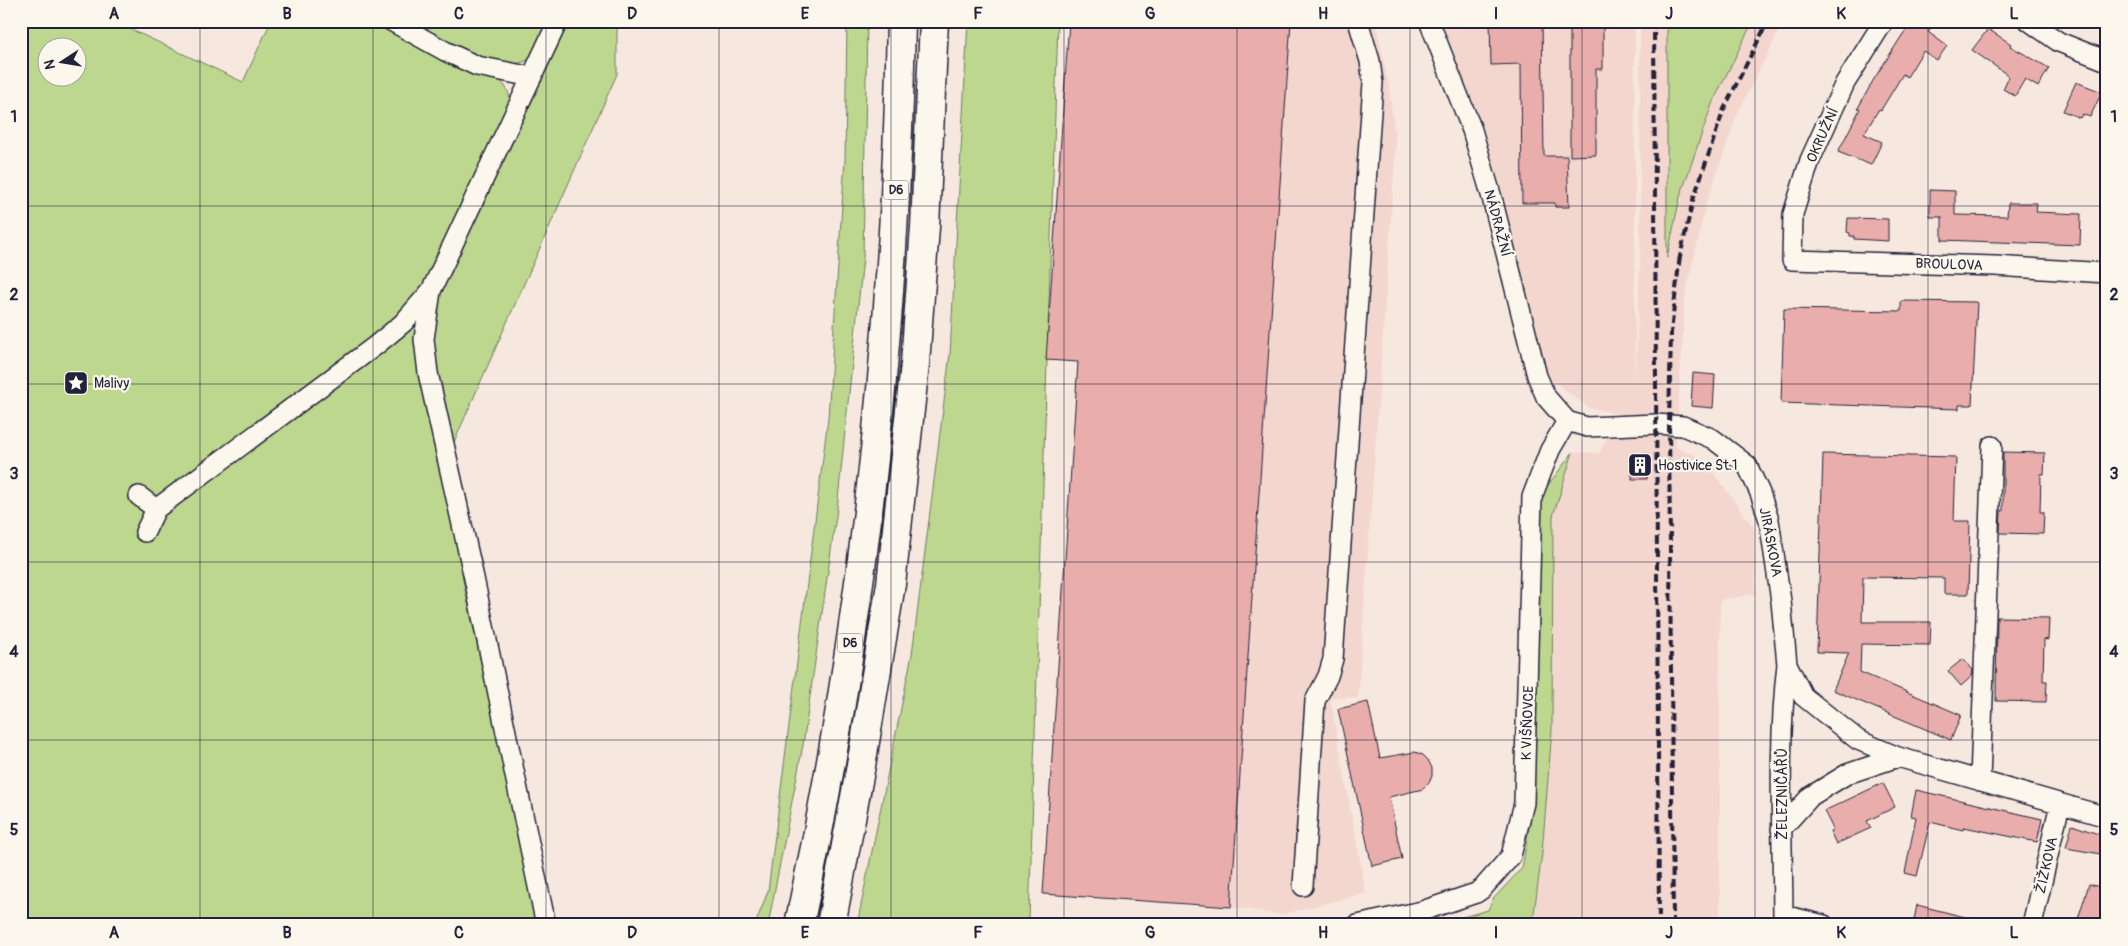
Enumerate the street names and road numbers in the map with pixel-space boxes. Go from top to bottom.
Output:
street label: OKRUŽNÍ [1802,105,1842,165]
road number: D6 [884,180,908,200]
street label: NÁDRAŽNÍ [1480,188,1516,258]
street label: BROULOVA [1915,255,1983,274]
street label: JIRÁSKOVA [1755,506,1787,578]
road number: D6 [838,634,862,652]
street label: K VIŠŇOVCE [1517,685,1537,761]
street label: ŽELEZNIČÁŘŮ [1773,748,1791,840]
street label: ŽIŽKOVA [2032,835,2061,895]

